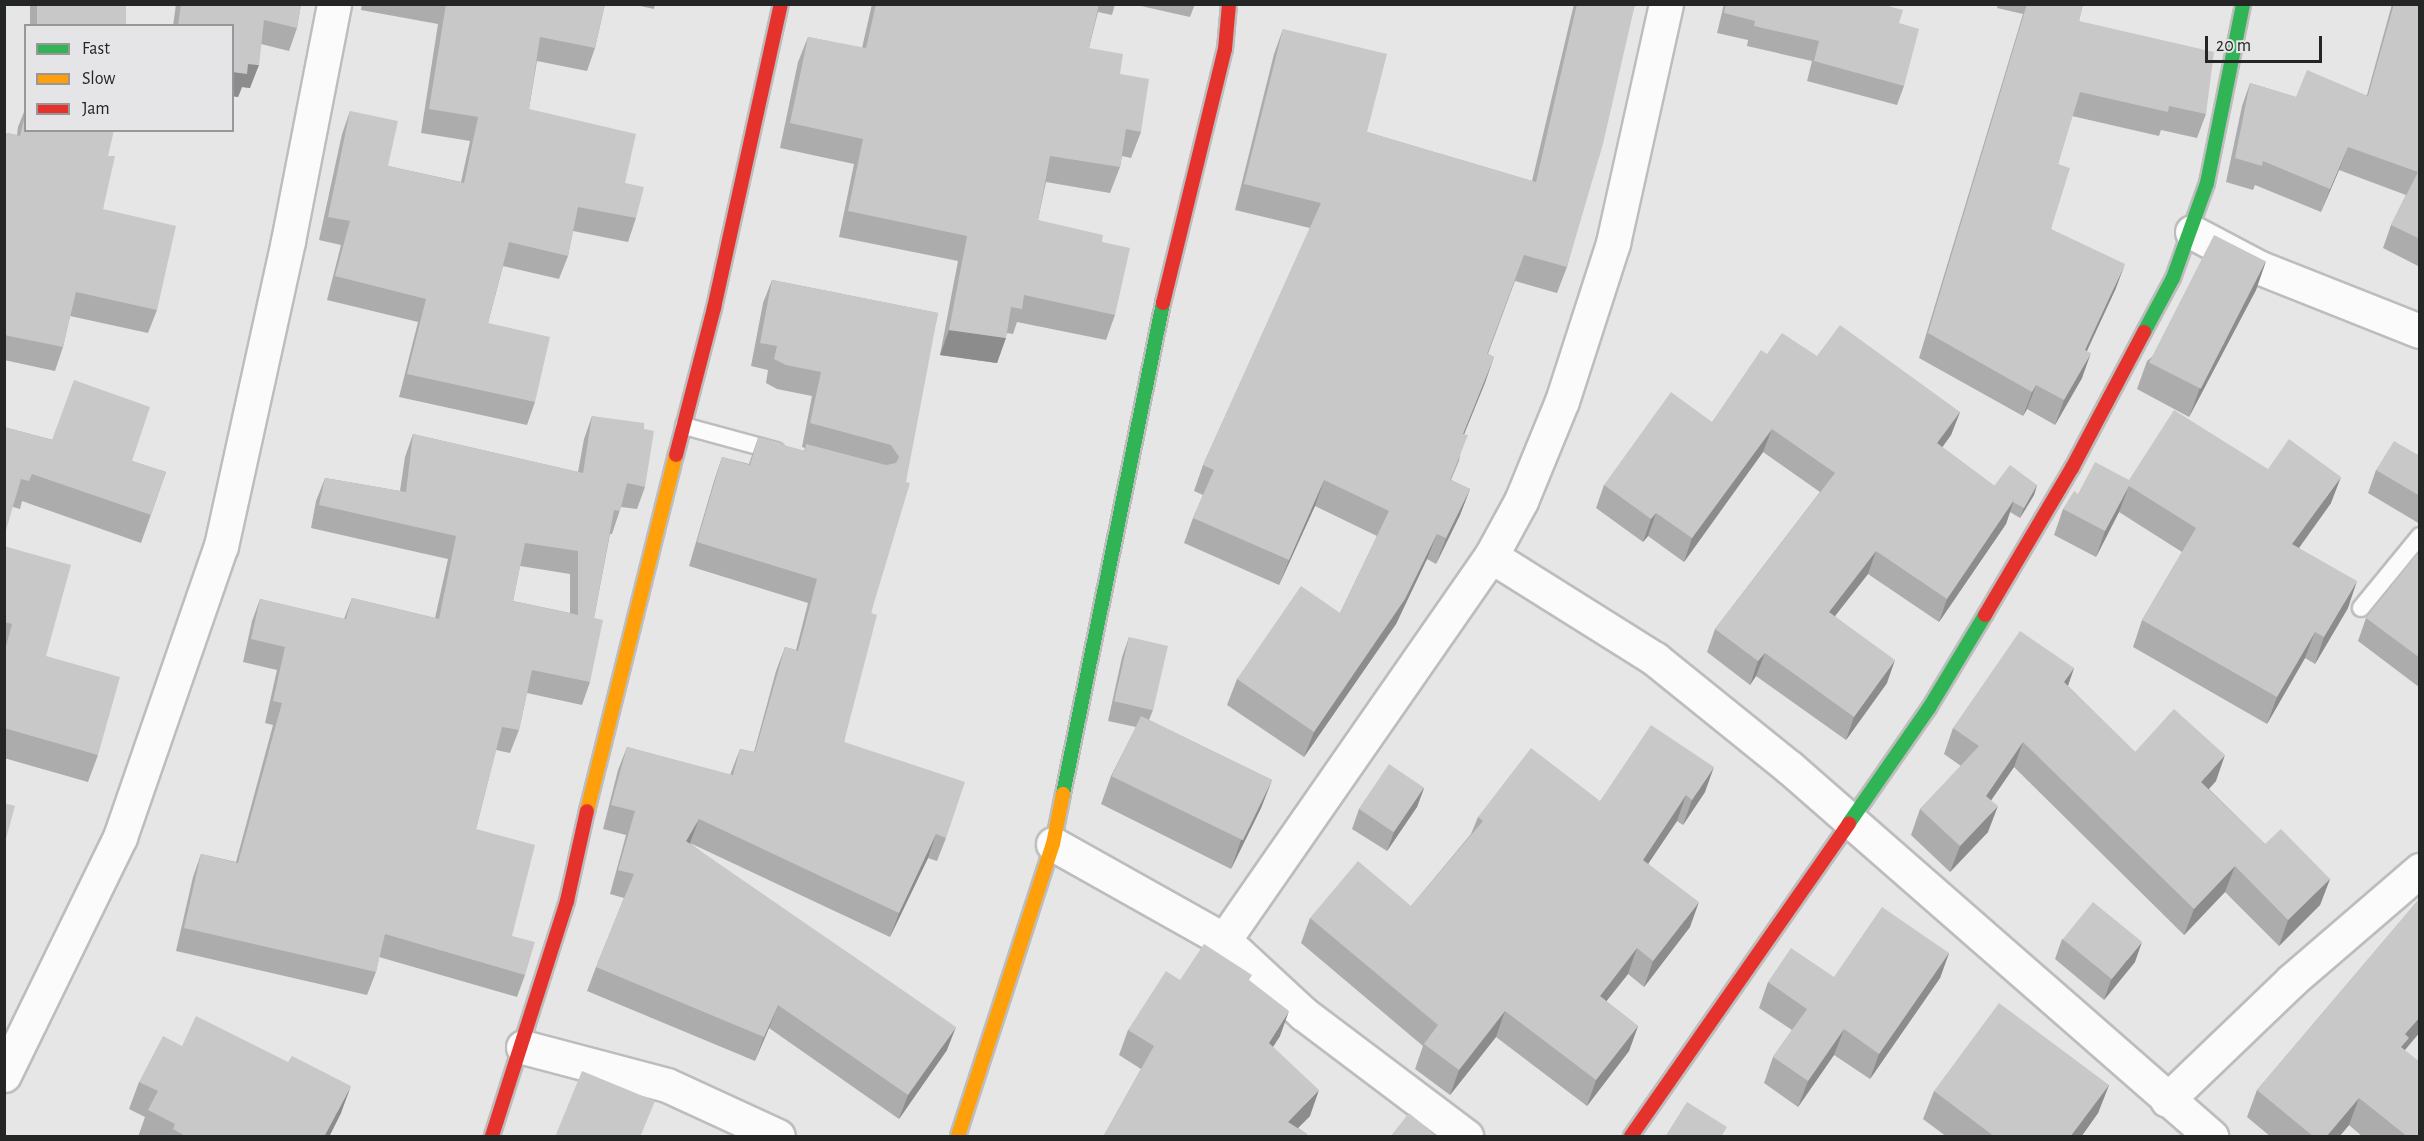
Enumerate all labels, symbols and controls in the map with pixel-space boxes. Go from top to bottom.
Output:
legend [24,24,234,132]
scale bar [2208,24,2325,62]
text: 20 m [2216,37,2251,55]
text: Fast [82,40,110,58]
text: Slow [82,70,115,88]
text: Jam [82,100,110,118]

